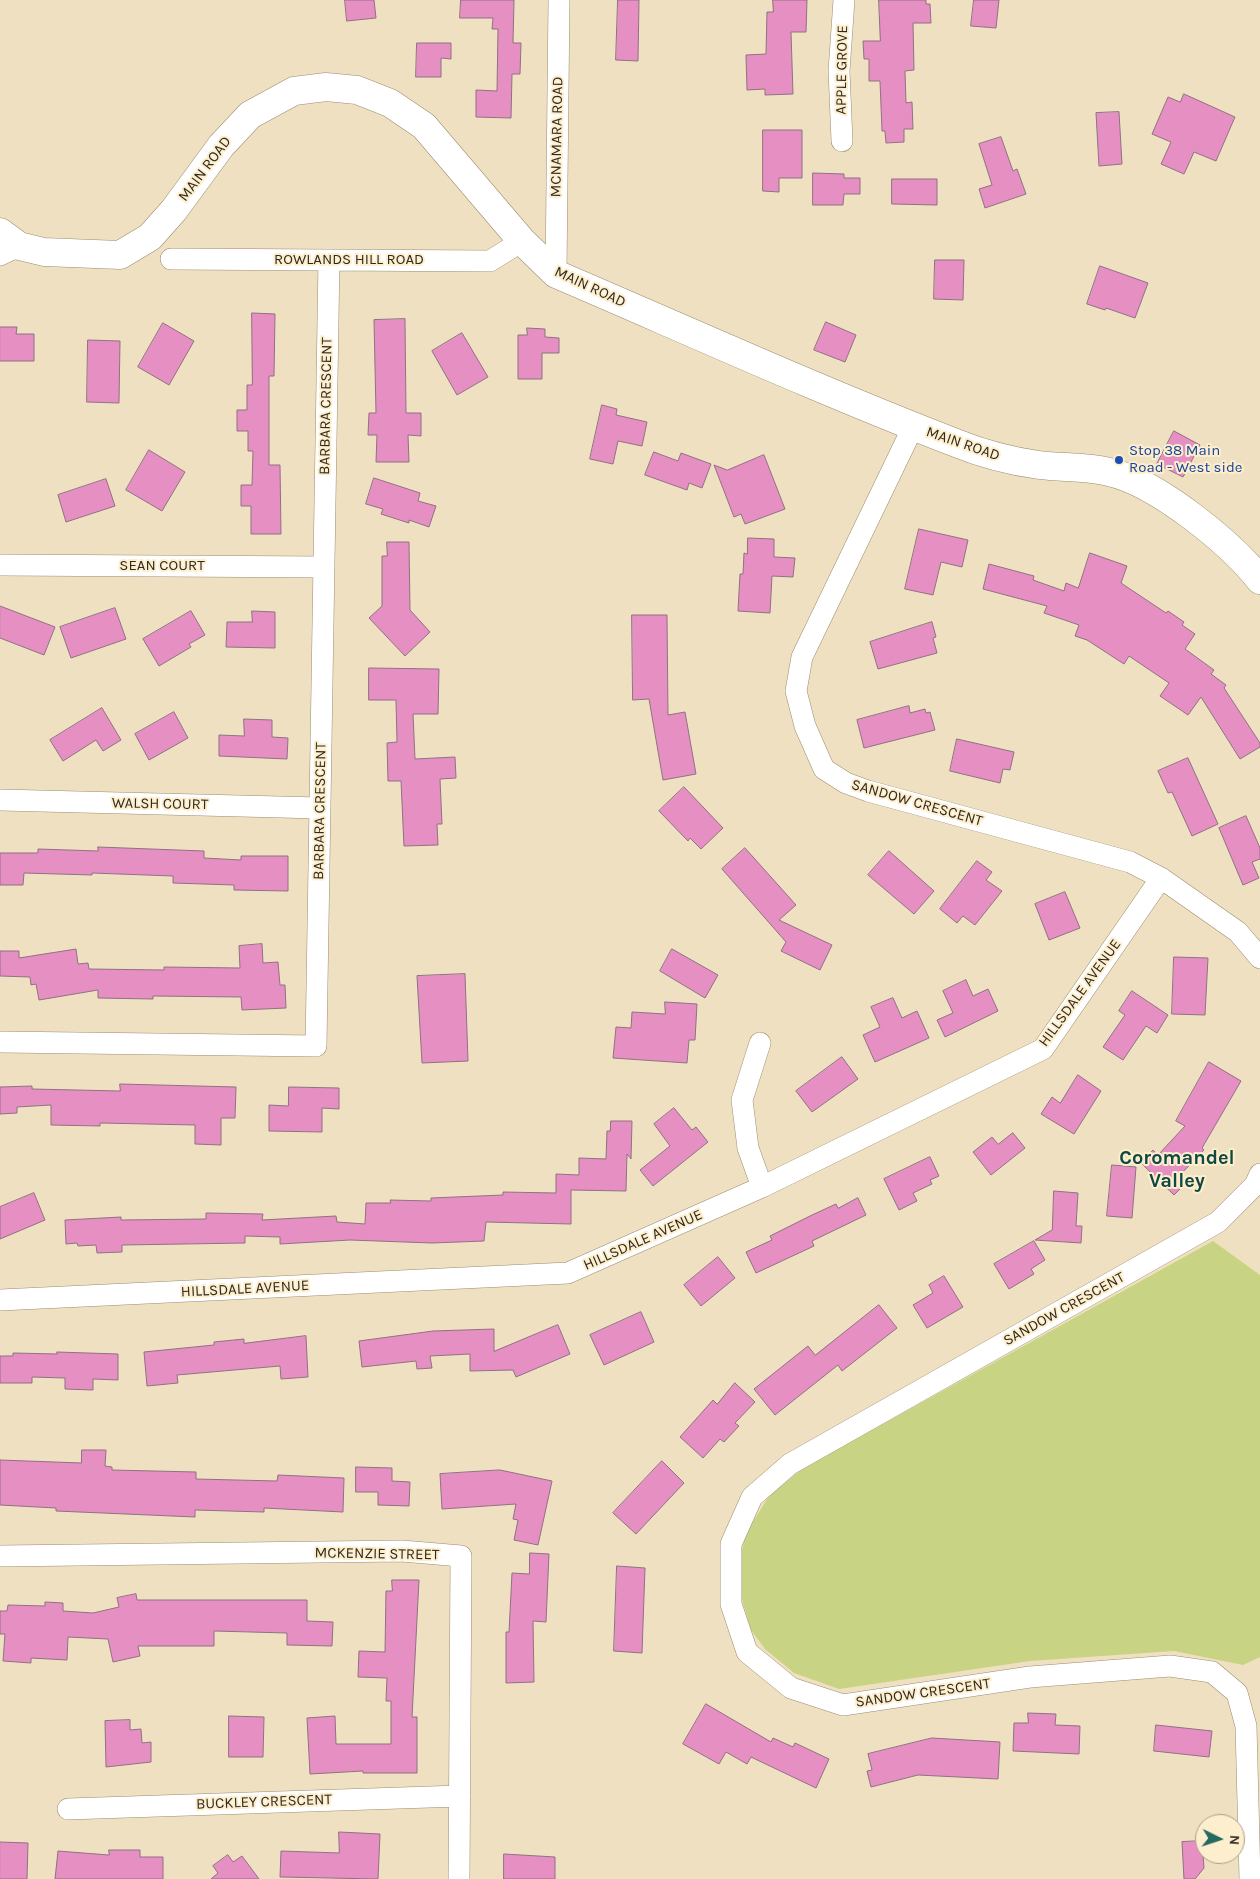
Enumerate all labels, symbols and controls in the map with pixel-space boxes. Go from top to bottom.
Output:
street label: APPLE GROVE [832,25,852,115]
street label: MCNAMARA ROAD [547,76,567,198]
street label: MAIN ROAD [175,133,235,205]
street label: ROWLANDS HILL ROAD [274,251,424,269]
street label: MAIN ROAD [551,263,629,311]
street label: BARBARA CRESCENT [316,337,336,475]
street label: MAIN ROAD [924,423,1002,465]
place label: Stop 38 Main Road - West side [1129,442,1243,477]
marker: Stop 38 Main Road - West side [1113,454,1125,466]
street label: SEAN COURT [119,557,205,575]
street label: BARBARA CRESCENT [310,742,330,880]
street label: SANDOW CRESCENT [849,776,985,830]
street label: WALSH COURT [112,794,208,814]
street label: HILLSDALE AVENUE [1035,936,1125,1050]
district label: Coromandel Valley [1119,1146,1235,1193]
street label: HILLSDALE AVENUE [581,1206,705,1274]
street label: SANDOW CRESCENT [1000,1268,1128,1350]
street label: HILLSDALE AVENUE [180,1277,310,1301]
street label: MCKENZIE STREET [314,1544,440,1564]
street label: SANDOW CRESCENT [855,1675,991,1711]
street label: BUCKLEY CRESCENT [196,1791,332,1813]
north arrow [1195,1814,1245,1864]
text: N [1226,1834,1243,1846]

